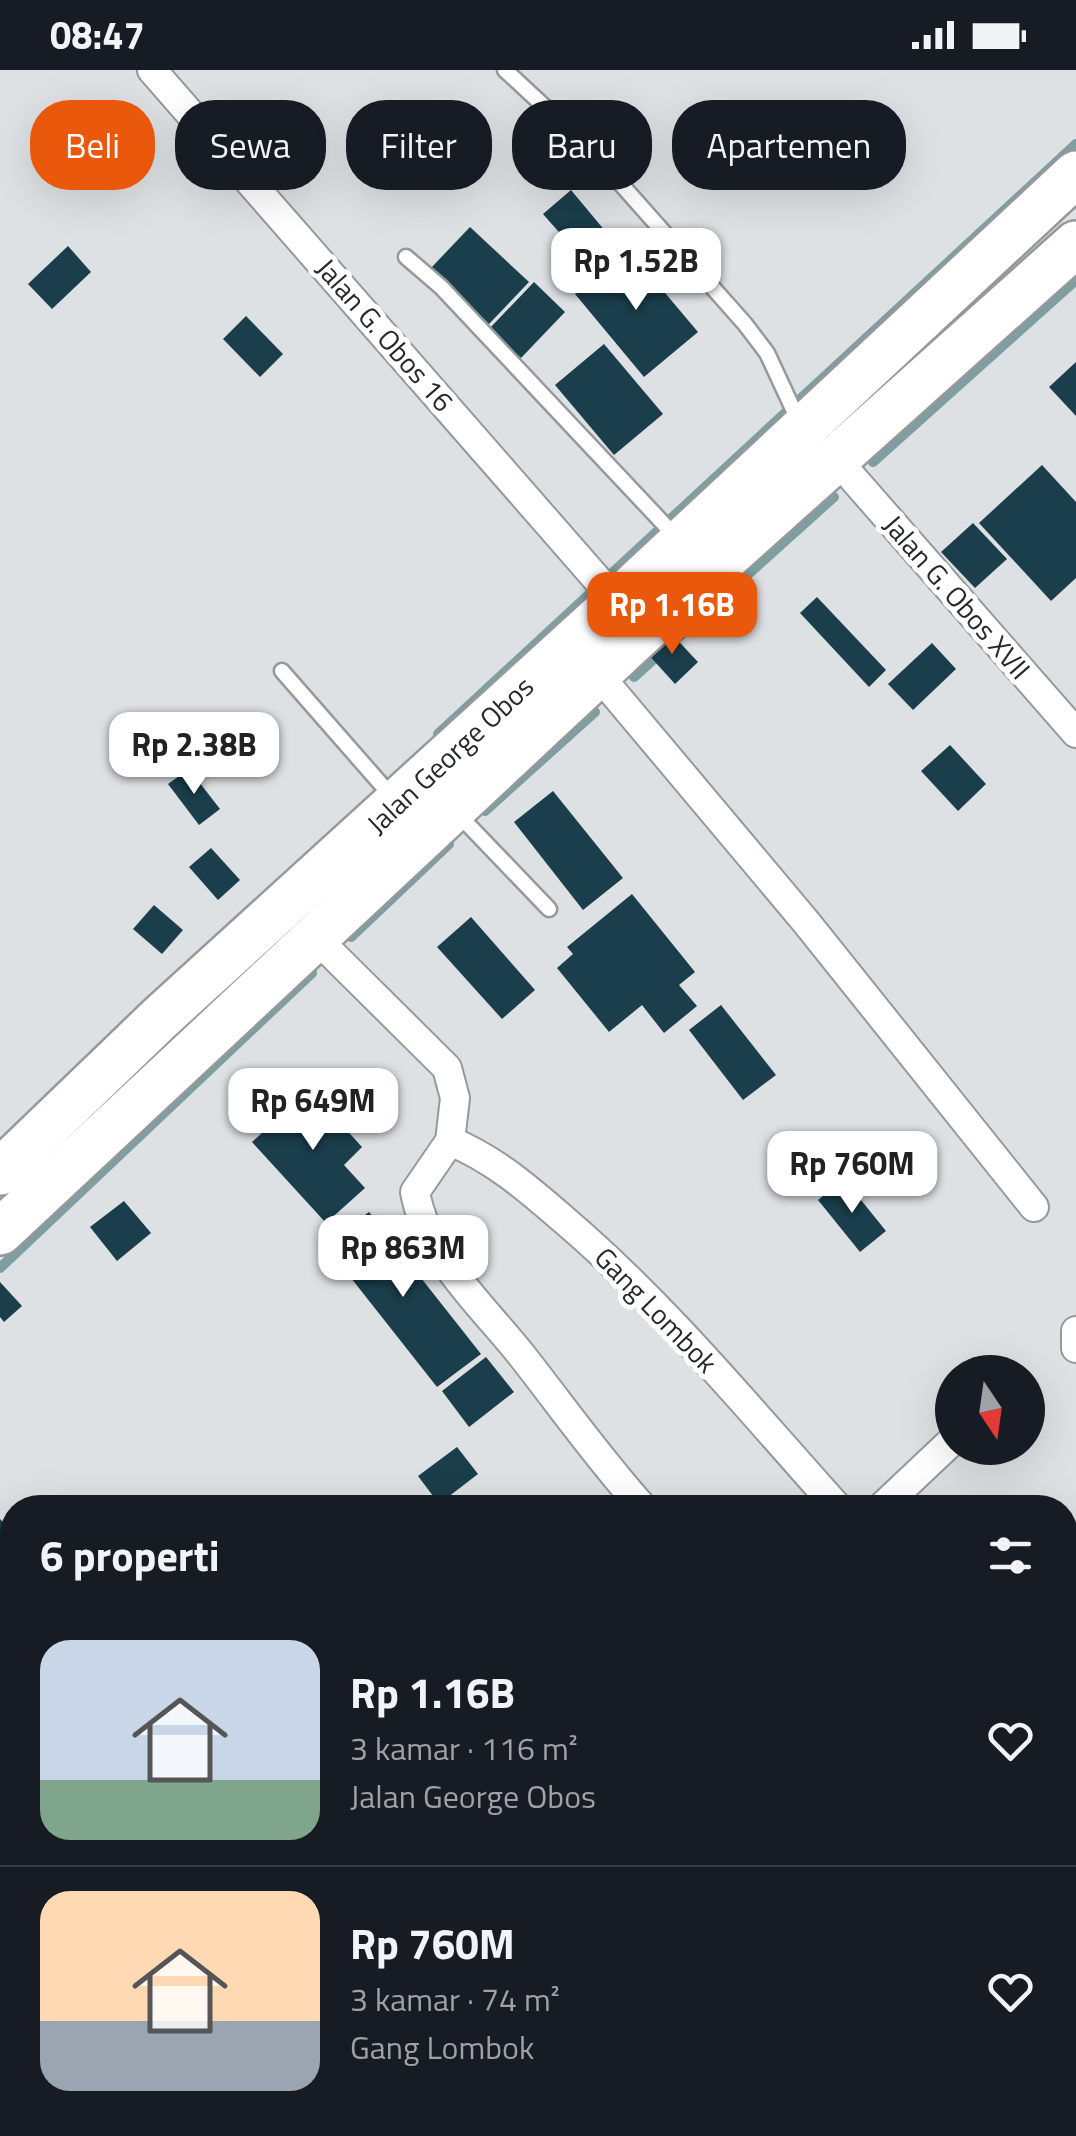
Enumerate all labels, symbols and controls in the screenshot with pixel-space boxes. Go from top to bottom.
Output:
text: 08:47 [50,6,145,64]
chip: Beli [30,100,155,190]
chip: Sewa [175,100,326,190]
chip: Filter [346,100,492,190]
chip: Baru [512,100,652,190]
chip: Apartemen [672,100,906,190]
pin: Rp 1.52B [533,228,739,313]
text: Rp 1.52B [573,236,699,284]
street label: Jalan G. Obos 16 [306,248,465,421]
street label: Jalan G. Obos XVII [874,505,1041,689]
pin: Rp 1.16B [569,572,775,657]
text: Rp 1.16B [609,580,735,628]
street label: Jalan George Obos [356,666,543,844]
pin: Rp 2.38B [91,712,297,797]
text: Rp 2.38B [131,720,257,768]
pin: Rp 649M [221,1068,405,1153]
text: Rp 649M [250,1076,376,1124]
pin: Rp 760M [760,1131,944,1216]
text: Rp 760M [789,1139,915,1187]
pin: Rp 863M [311,1215,495,1300]
text: Rp 863M [340,1223,466,1271]
street label: Gang Lombok [585,1237,728,1383]
north arrow [935,1355,1045,1465]
map controls [935,1355,1045,1465]
text: 6 properti [40,1523,220,1587]
icon: filters [983,1528,1038,1583]
text: Rp 1.16B [350,1660,515,1724]
icon: home [120,1680,240,1800]
icon: heart [983,1713,1038,1768]
text: 3 kamar · 116 m² [350,1724,578,1772]
text: Jalan George Obos [350,1772,596,1820]
text: Rp 760M [350,1911,515,1975]
icon: home [120,1931,240,2051]
icon: heart [983,1964,1038,2019]
text: 3 kamar · 74 m² [350,1975,560,2023]
text: Gang Lombok [350,2023,534,2071]

